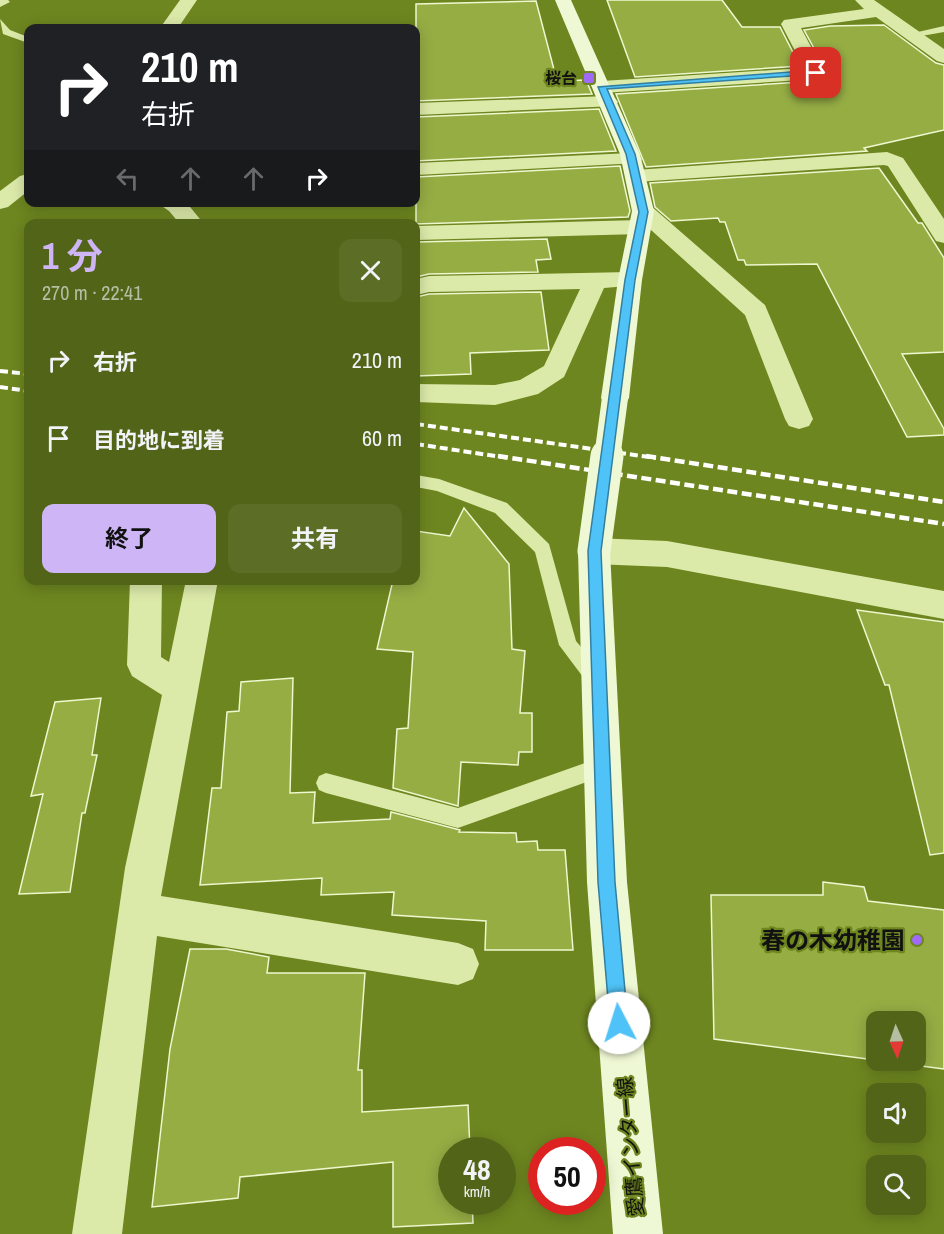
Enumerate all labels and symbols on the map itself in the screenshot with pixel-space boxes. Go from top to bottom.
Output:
pin [790,47,841,98]
place label: 桜台 [545,67,577,89]
marker: 桜台 [582,71,596,85]
place label: 春の木幼稚園 [761,924,905,956]
marker: 春の木幼稚園 [910,933,924,947]
position arrow [587,991,651,1055]
north arrow [866,1011,926,1071]
street label: 愛鷹インター線 [610,1076,650,1218]
speed limit sign: 50 [528,1137,606,1215]

